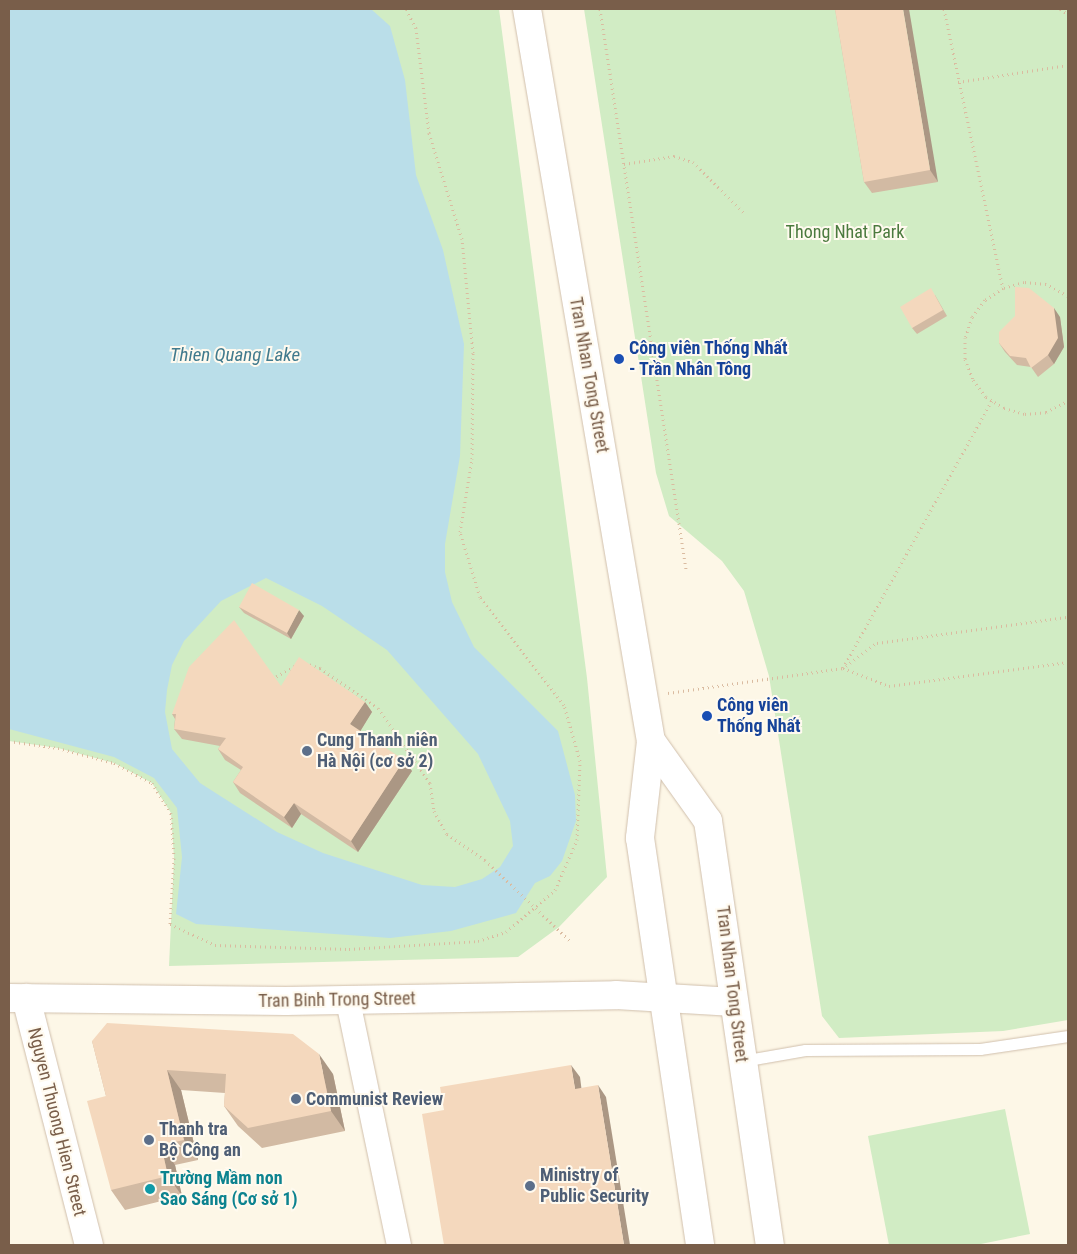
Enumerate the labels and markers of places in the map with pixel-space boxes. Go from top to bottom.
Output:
place label: Công viên Thống Nhất - Trần Nhân Tông [629,338,788,380]
marker: Công viên Thống Nhất - Trần Nhân Tông [613,353,625,365]
place label: Công viên Thống Nhất [717,695,801,738]
marker: Công viên Thống Nhất [701,710,713,722]
place label: Cung Thanh niên Hà Nội (cơ sở 2) [317,730,438,772]
marker: Cung Thanh niên Hà Nội (cơ sở 2) [301,745,313,757]
place label: Communist Review [306,1088,443,1110]
marker: Communist Review [290,1093,302,1105]
place label: Thanh tra Bộ Công an [159,1119,241,1162]
marker: Thanh tra Bộ Công an [143,1134,155,1146]
place label: Ministry of Public Security [540,1165,649,1208]
place label: Trường Mầm non Sao Sáng (Cơ sở 1) [160,1168,298,1210]
marker: Ministry of Public Security [524,1180,536,1192]
marker: Trường Mầm non Sao Sáng (Cơ sở 1) [144,1183,156,1195]

